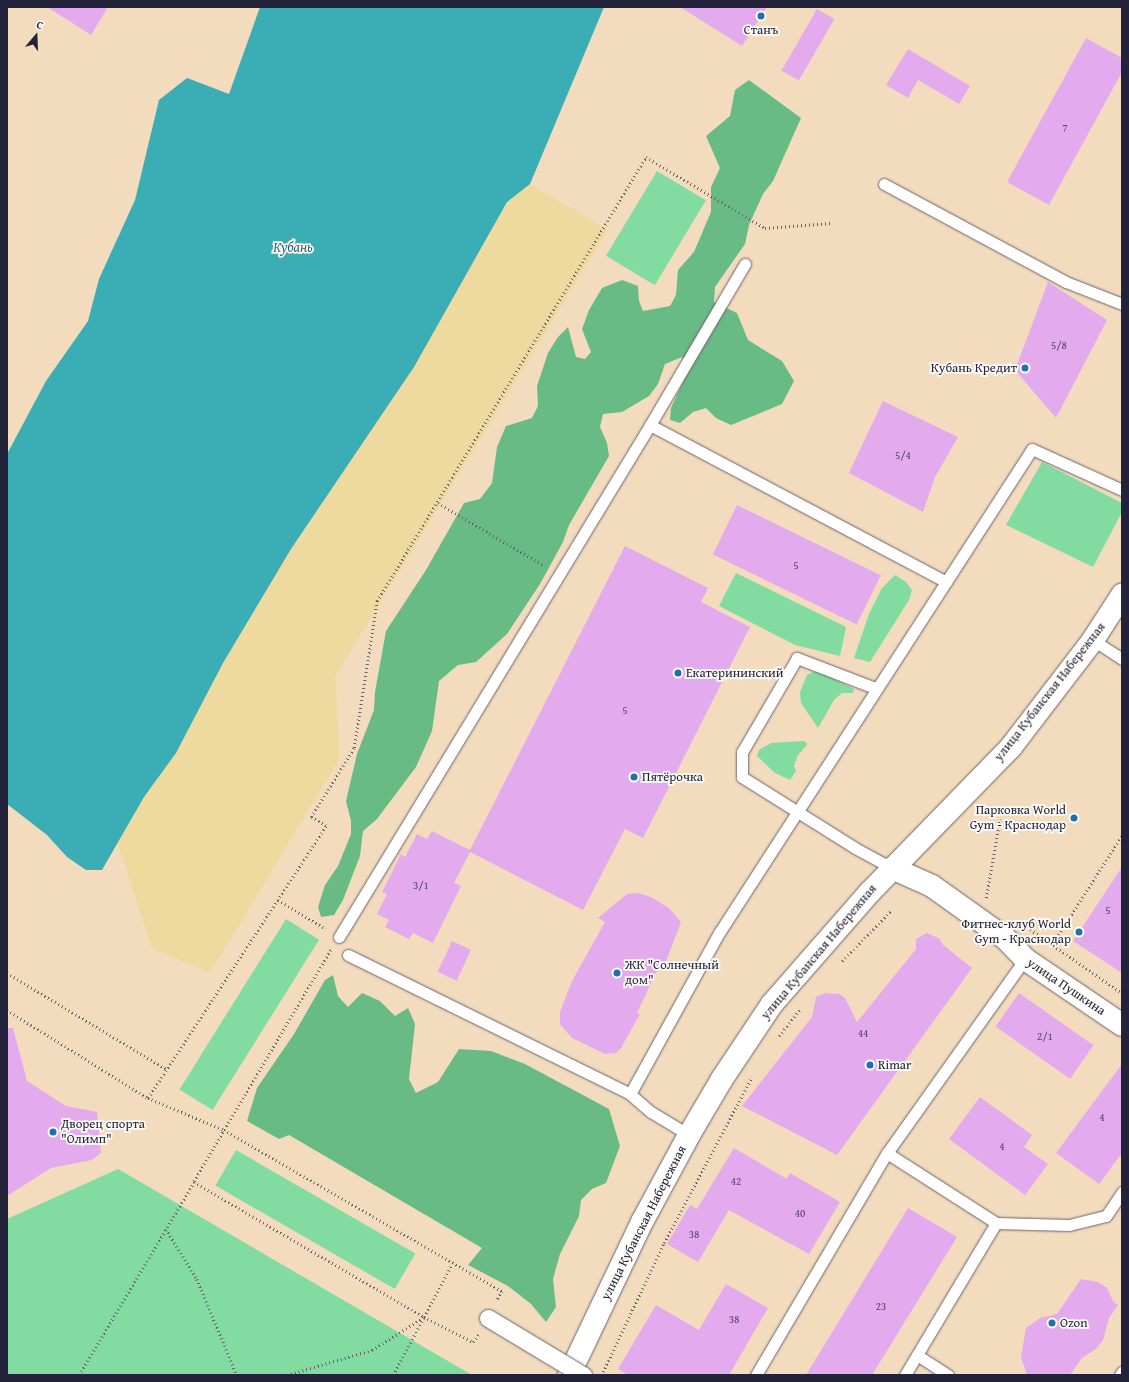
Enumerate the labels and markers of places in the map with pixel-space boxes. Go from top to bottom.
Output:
marker: Станъ [756,11,766,21]
place label: Станъ [744,22,778,38]
place label: Кубань Кредит [931,360,1017,376]
marker: Кубань Кредит [1020,363,1030,373]
place label: Екатерининский [686,665,784,681]
marker: Екатерининский [673,668,683,678]
place label: Пятёрочка [642,769,703,785]
marker: Пятёрочка [629,772,639,782]
place label: Парковка World Gym - Краснодар [970,803,1066,834]
marker: Парковка World Gym - Краснодар [1069,813,1079,823]
place label: Фитнес-клуб World Gym - Краснодар [961,917,1071,948]
marker: Фитнес-клуб World Gym - Краснодар [1074,927,1084,937]
place label: ЖК "Солнечный дом" [625,958,719,989]
marker: ЖК "Солнечный дом" [612,968,622,978]
place label: Rimar [878,1057,911,1073]
marker: Rimar [865,1060,875,1070]
place label: Дворец спорта "Олимп" [61,1117,145,1148]
marker: Дворец спорта "Олимп" [48,1127,58,1137]
place label: Ozon [1060,1315,1088,1331]
marker: Ozon [1047,1318,1057,1328]

